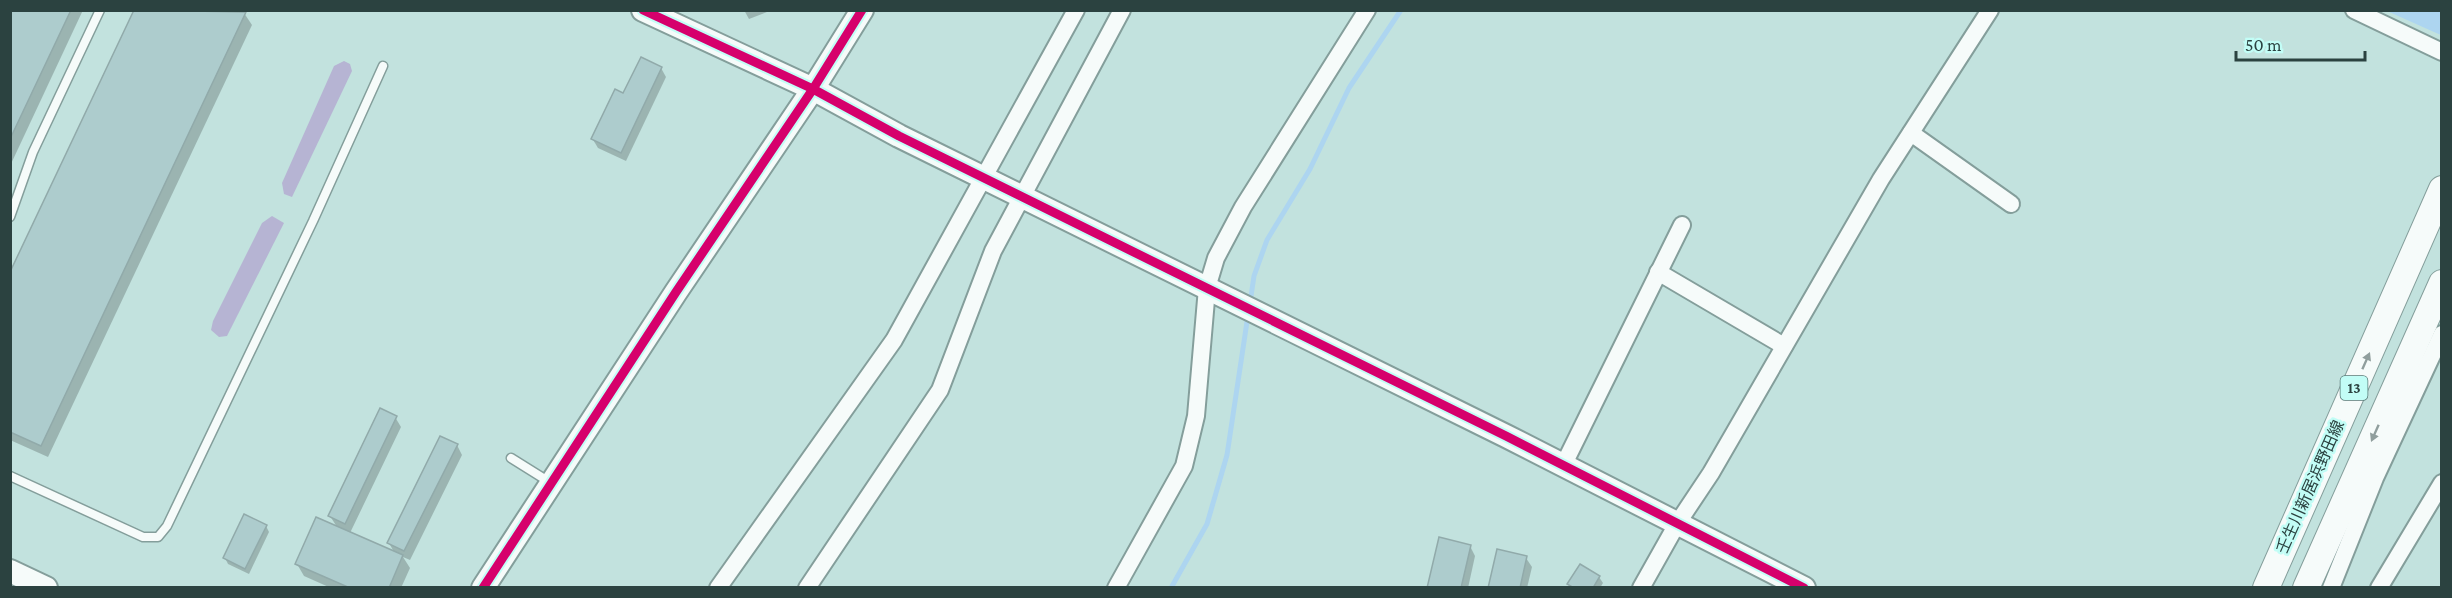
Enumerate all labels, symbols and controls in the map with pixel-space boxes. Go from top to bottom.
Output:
scale bar [2236,24,2365,62]
text: 50 m [2245,35,2282,55]
one-way arrow [2361,351,2371,369]
road number: 13 [2340,376,2368,400]
street label: 壬生川新居浜野田線 [2273,418,2347,556]
one-way arrow [2370,424,2380,442]

